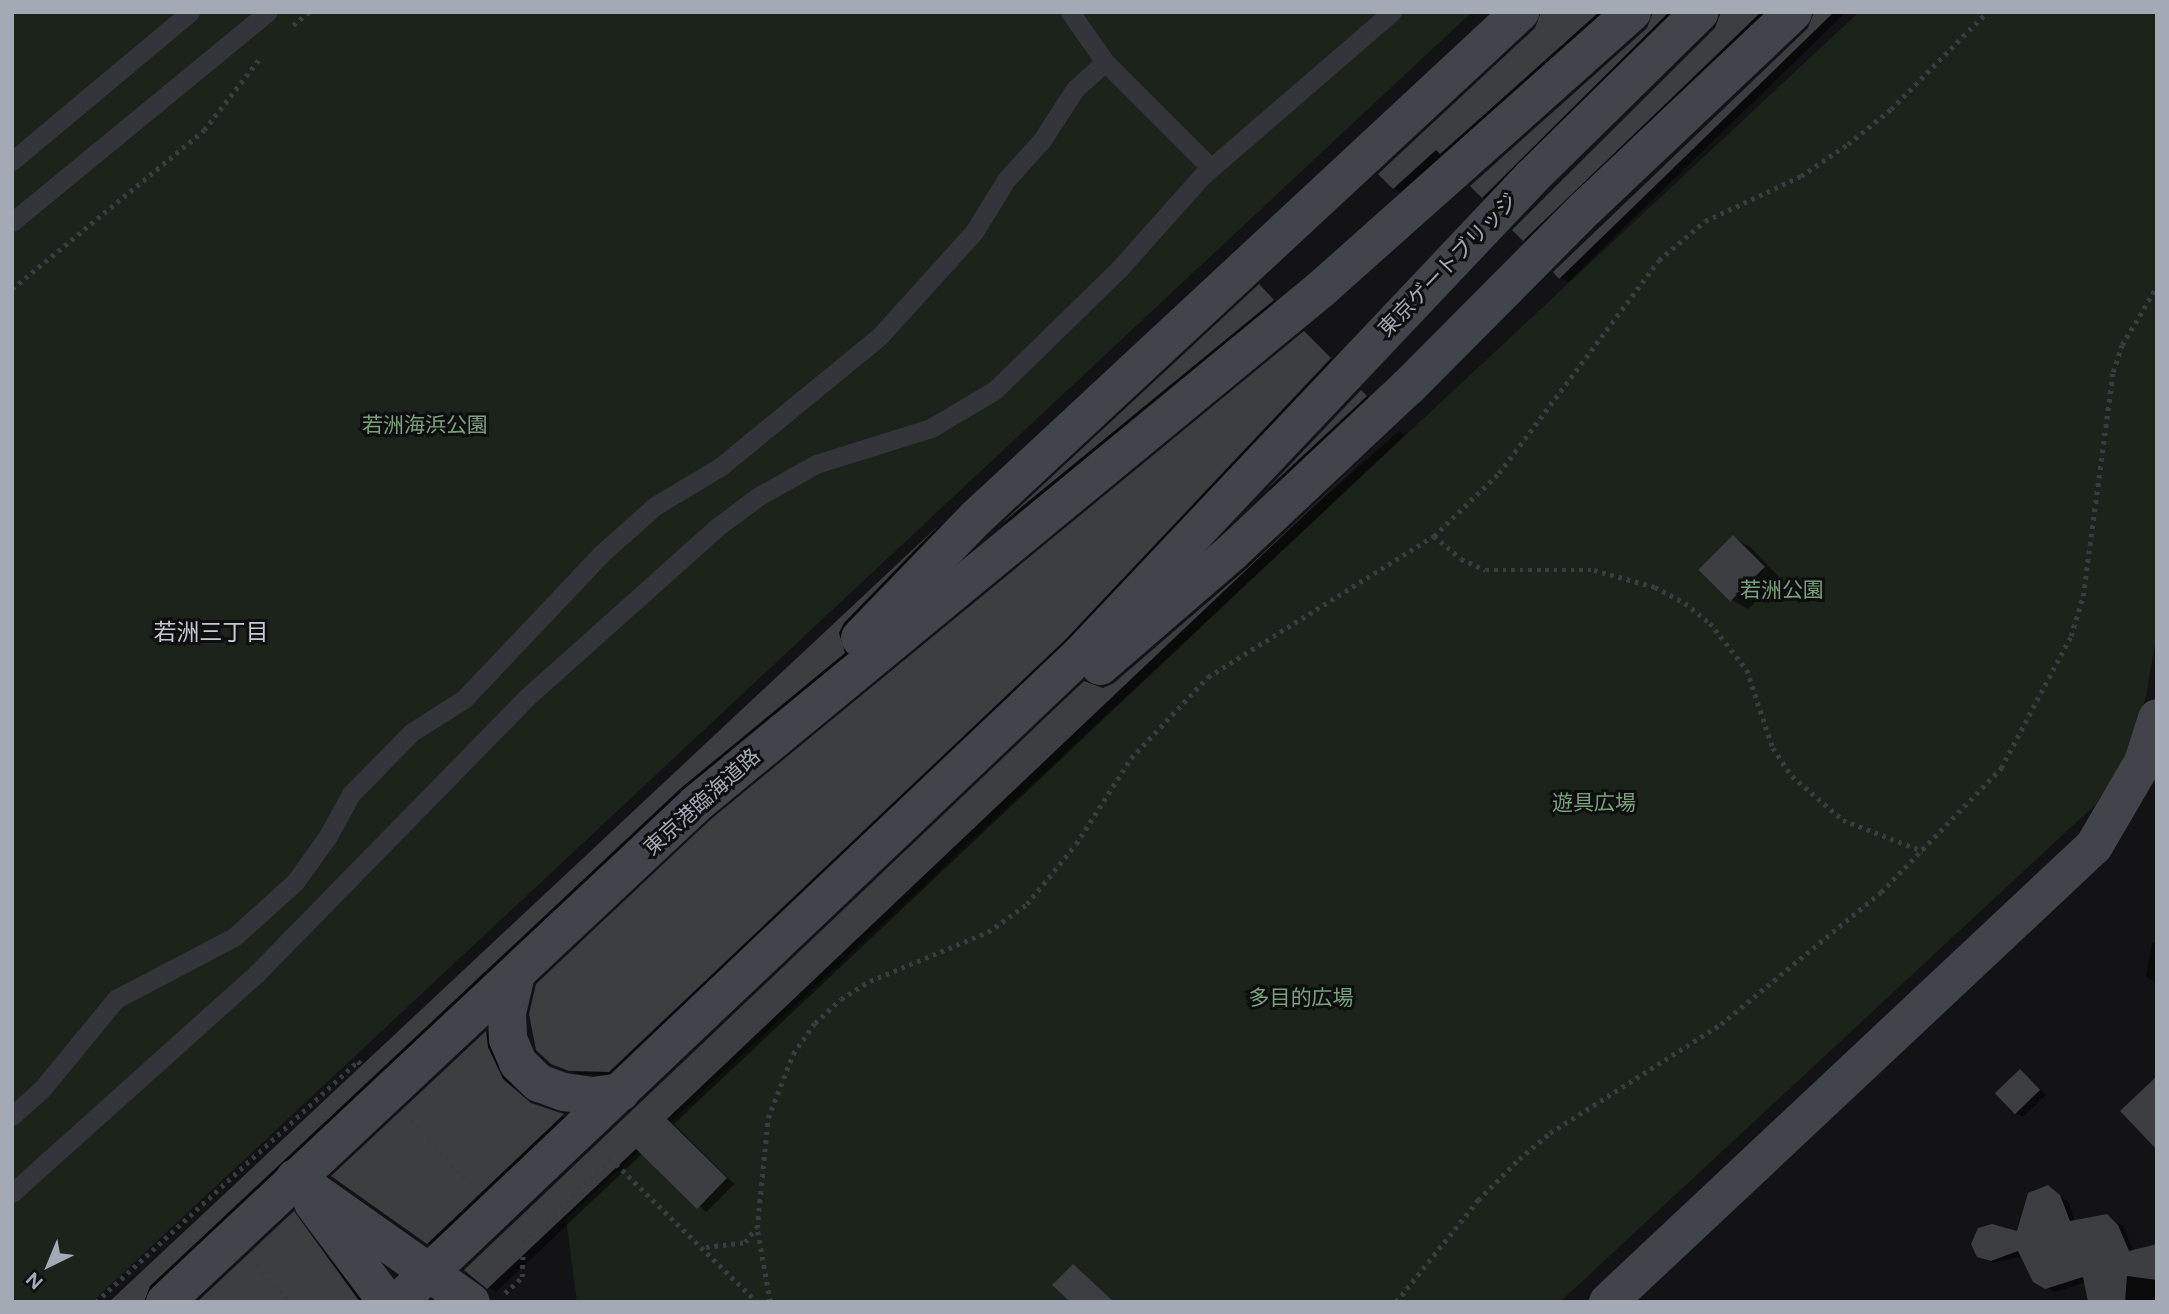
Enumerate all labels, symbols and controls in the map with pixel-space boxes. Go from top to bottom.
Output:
street label: 東京ゲートブリッジ [1373,188,1523,342]
park label: 若洲海浜公園 [362,412,488,438]
park label: 若洲公園 [1740,577,1824,603]
district label: 若洲三丁目 [154,618,268,646]
street label: 東京港臨海道路 [639,743,765,861]
park label: 遊具広場 [1552,790,1636,816]
park label: 多目的広場 [1249,985,1353,1011]
north arrow [14,1230,84,1300]
text: N [21,1267,48,1294]

